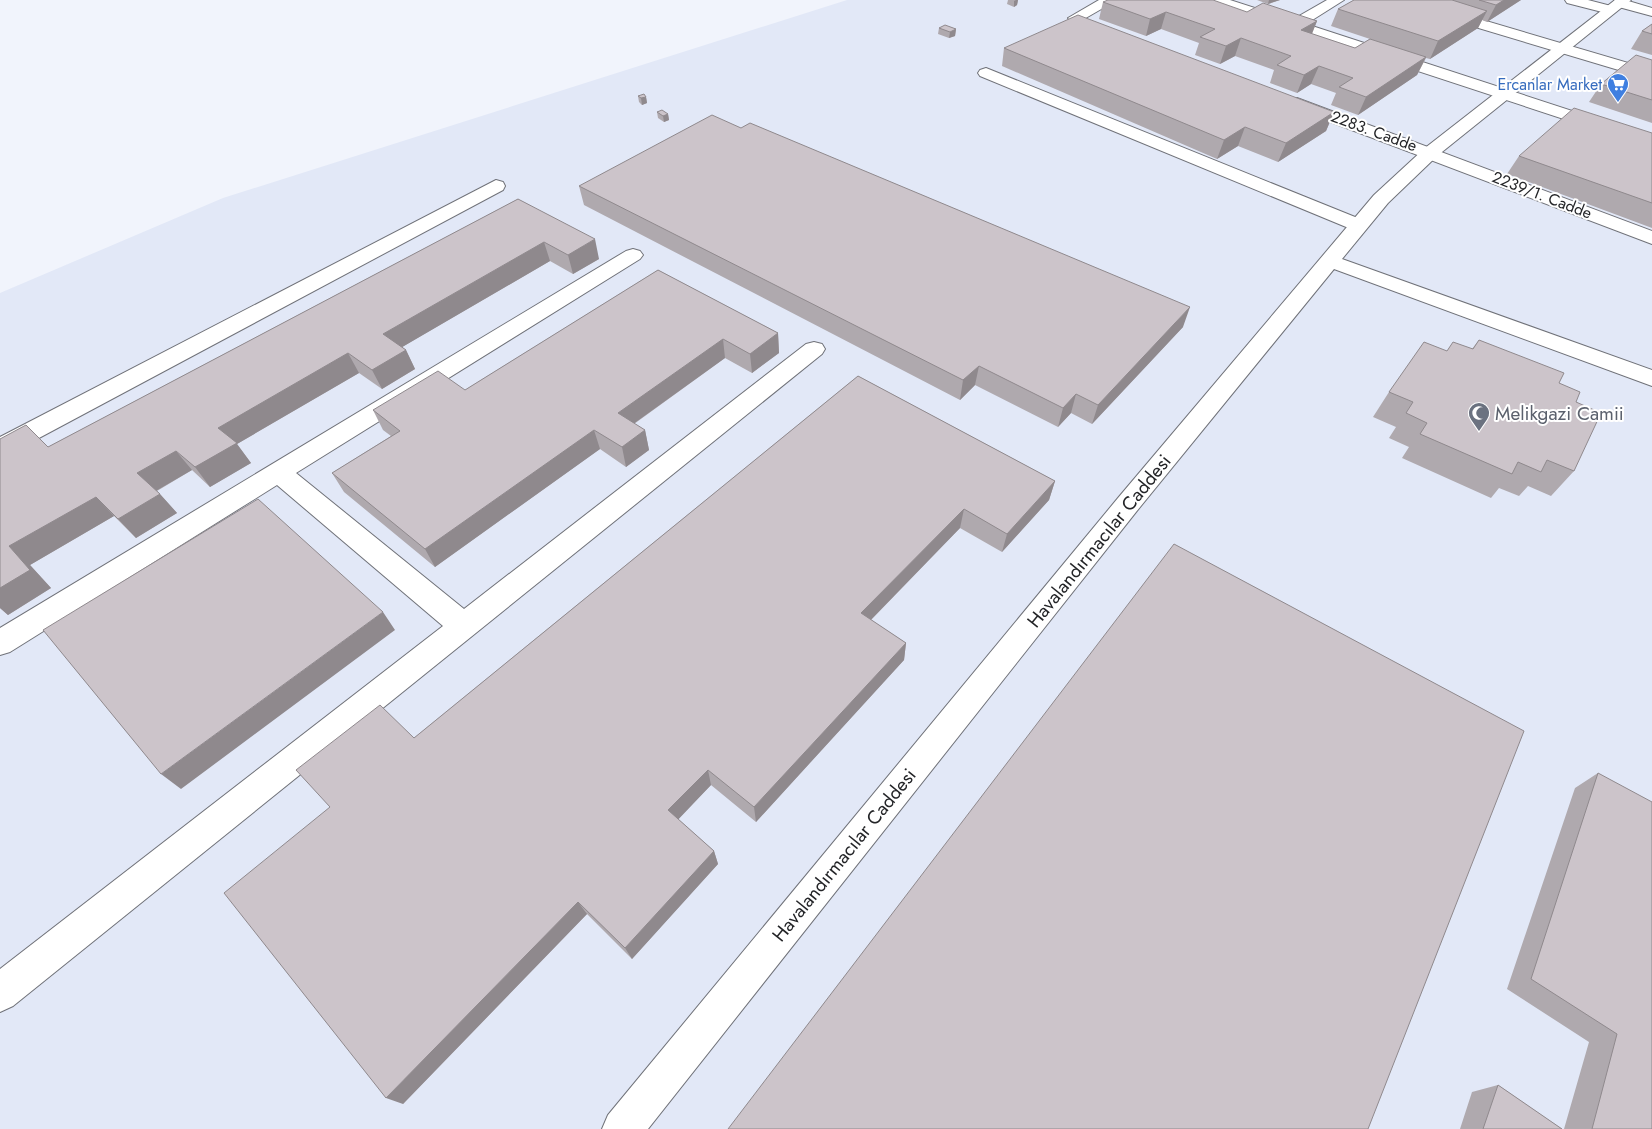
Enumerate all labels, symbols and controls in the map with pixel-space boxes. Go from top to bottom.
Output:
supermarket icon: Ercanlar Market [1606,72,1630,103]
place label: Ercanlar Market [1498,73,1602,96]
street label: 2283. Cadde [1328,105,1420,157]
street label: 2239/1. Cadde [1489,165,1595,225]
place label: Melikgazi Camii [1495,400,1624,427]
mosque icon: Melikgazi Camii [1467,401,1491,432]
street label: Havalandırmacılar Caddesi [1021,449,1177,633]
street label: Havalandırmacılar Caddesi [766,763,922,947]

